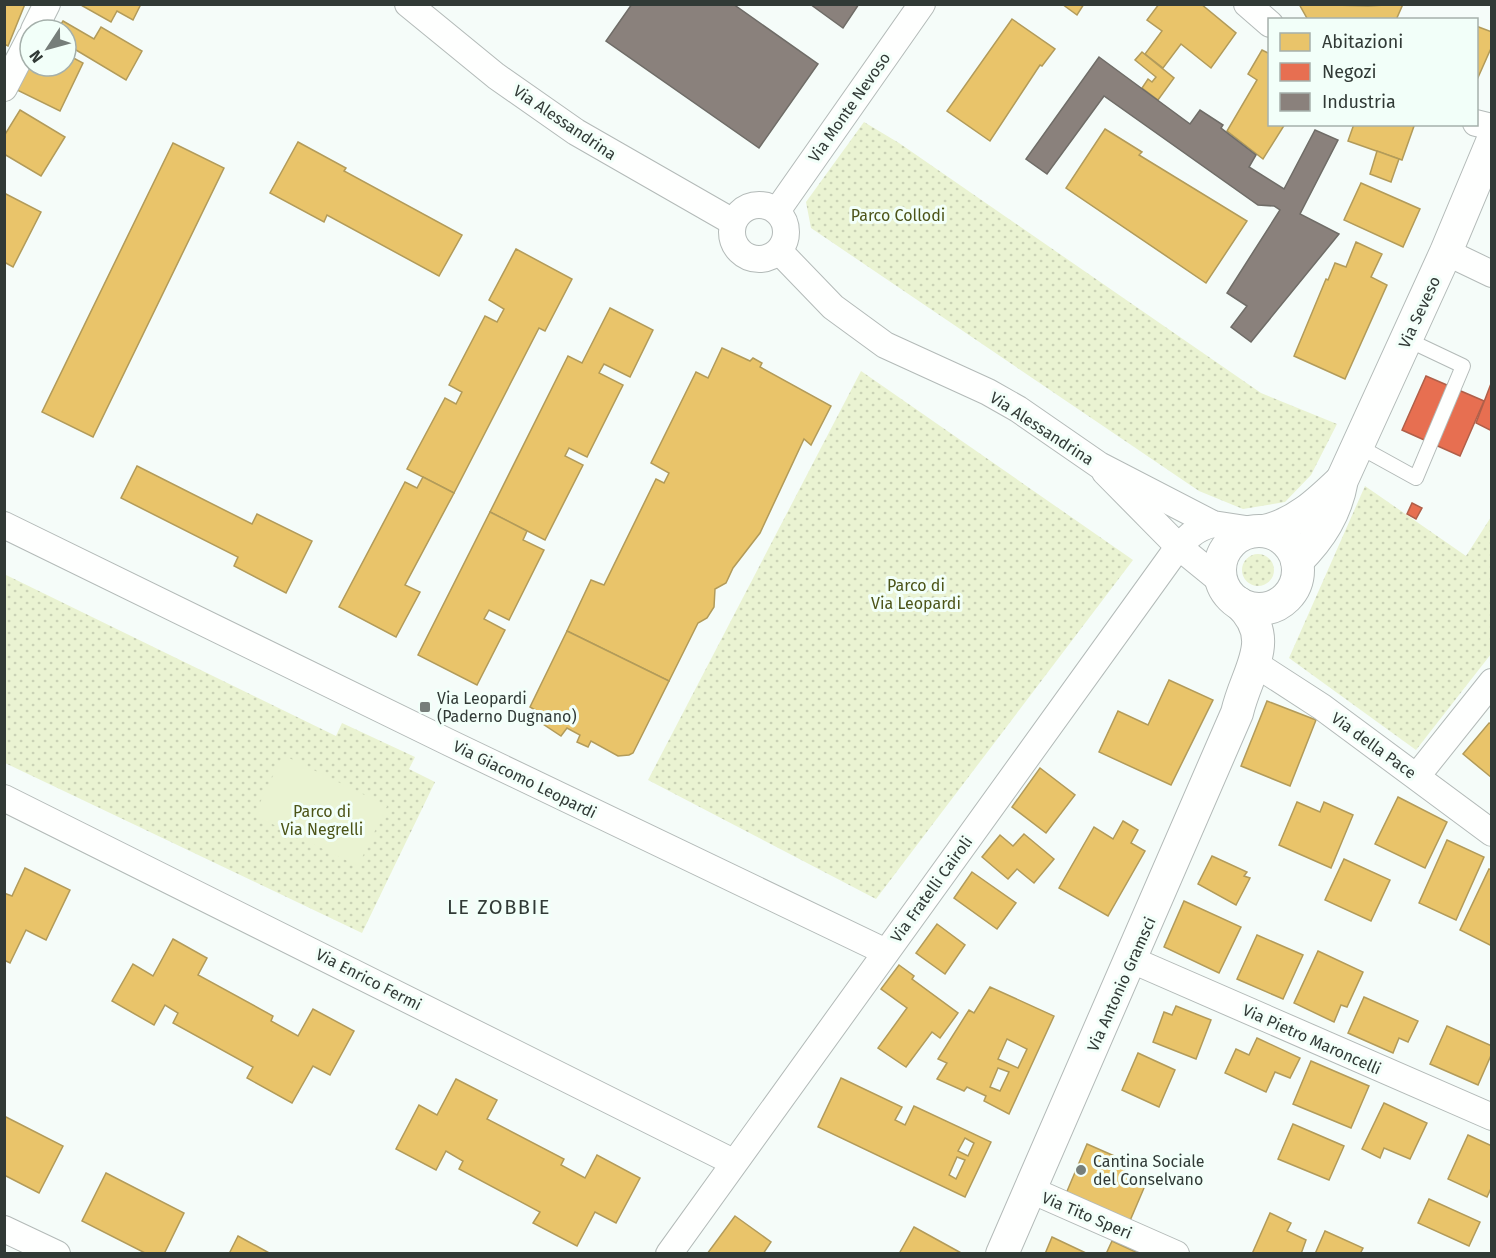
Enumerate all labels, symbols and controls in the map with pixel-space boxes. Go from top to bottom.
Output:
north arrow [18,18,78,78]
legend [1268,18,1478,126]
text: Abitazioni [1322,31,1403,53]
text: N [25,47,47,66]
street label: Via Monte Nevoso [804,49,894,166]
text: Negozi [1322,61,1377,83]
street label: Via Alessandrina [510,81,620,164]
text: Industria [1322,91,1396,113]
park label: Parco Collodi [851,206,945,225]
street label: Via Seveso [1395,273,1444,351]
street label: Via Alessandrina [986,388,1097,469]
park label: Parco di Via Leopardi [871,576,961,613]
place label: Via Leopardi (Paderno Dugnano) [437,689,577,726]
marker: Via Leopardi (Paderno Dugnano) [418,700,432,714]
street label: Via della Pace [1328,708,1420,782]
street label: Via Giacomo Leopardi [450,736,600,822]
park label: Parco di Via Negrelli [281,802,363,839]
street label: Via Fratelli Cairoli [887,832,976,946]
district label: LE ZOBBIE [447,895,551,919]
street label: Via Antonio Gramsci [1083,914,1160,1054]
street label: Via Enrico Fermi [313,945,425,1014]
street label: Via Pietro Maroncelli [1240,1000,1384,1079]
place label: Cantina Sociale del Conselvano [1093,1152,1205,1189]
marker: Cantina Sociale del Conselvano [1074,1163,1088,1177]
street label: Via Tito Speri [1039,1188,1135,1243]

